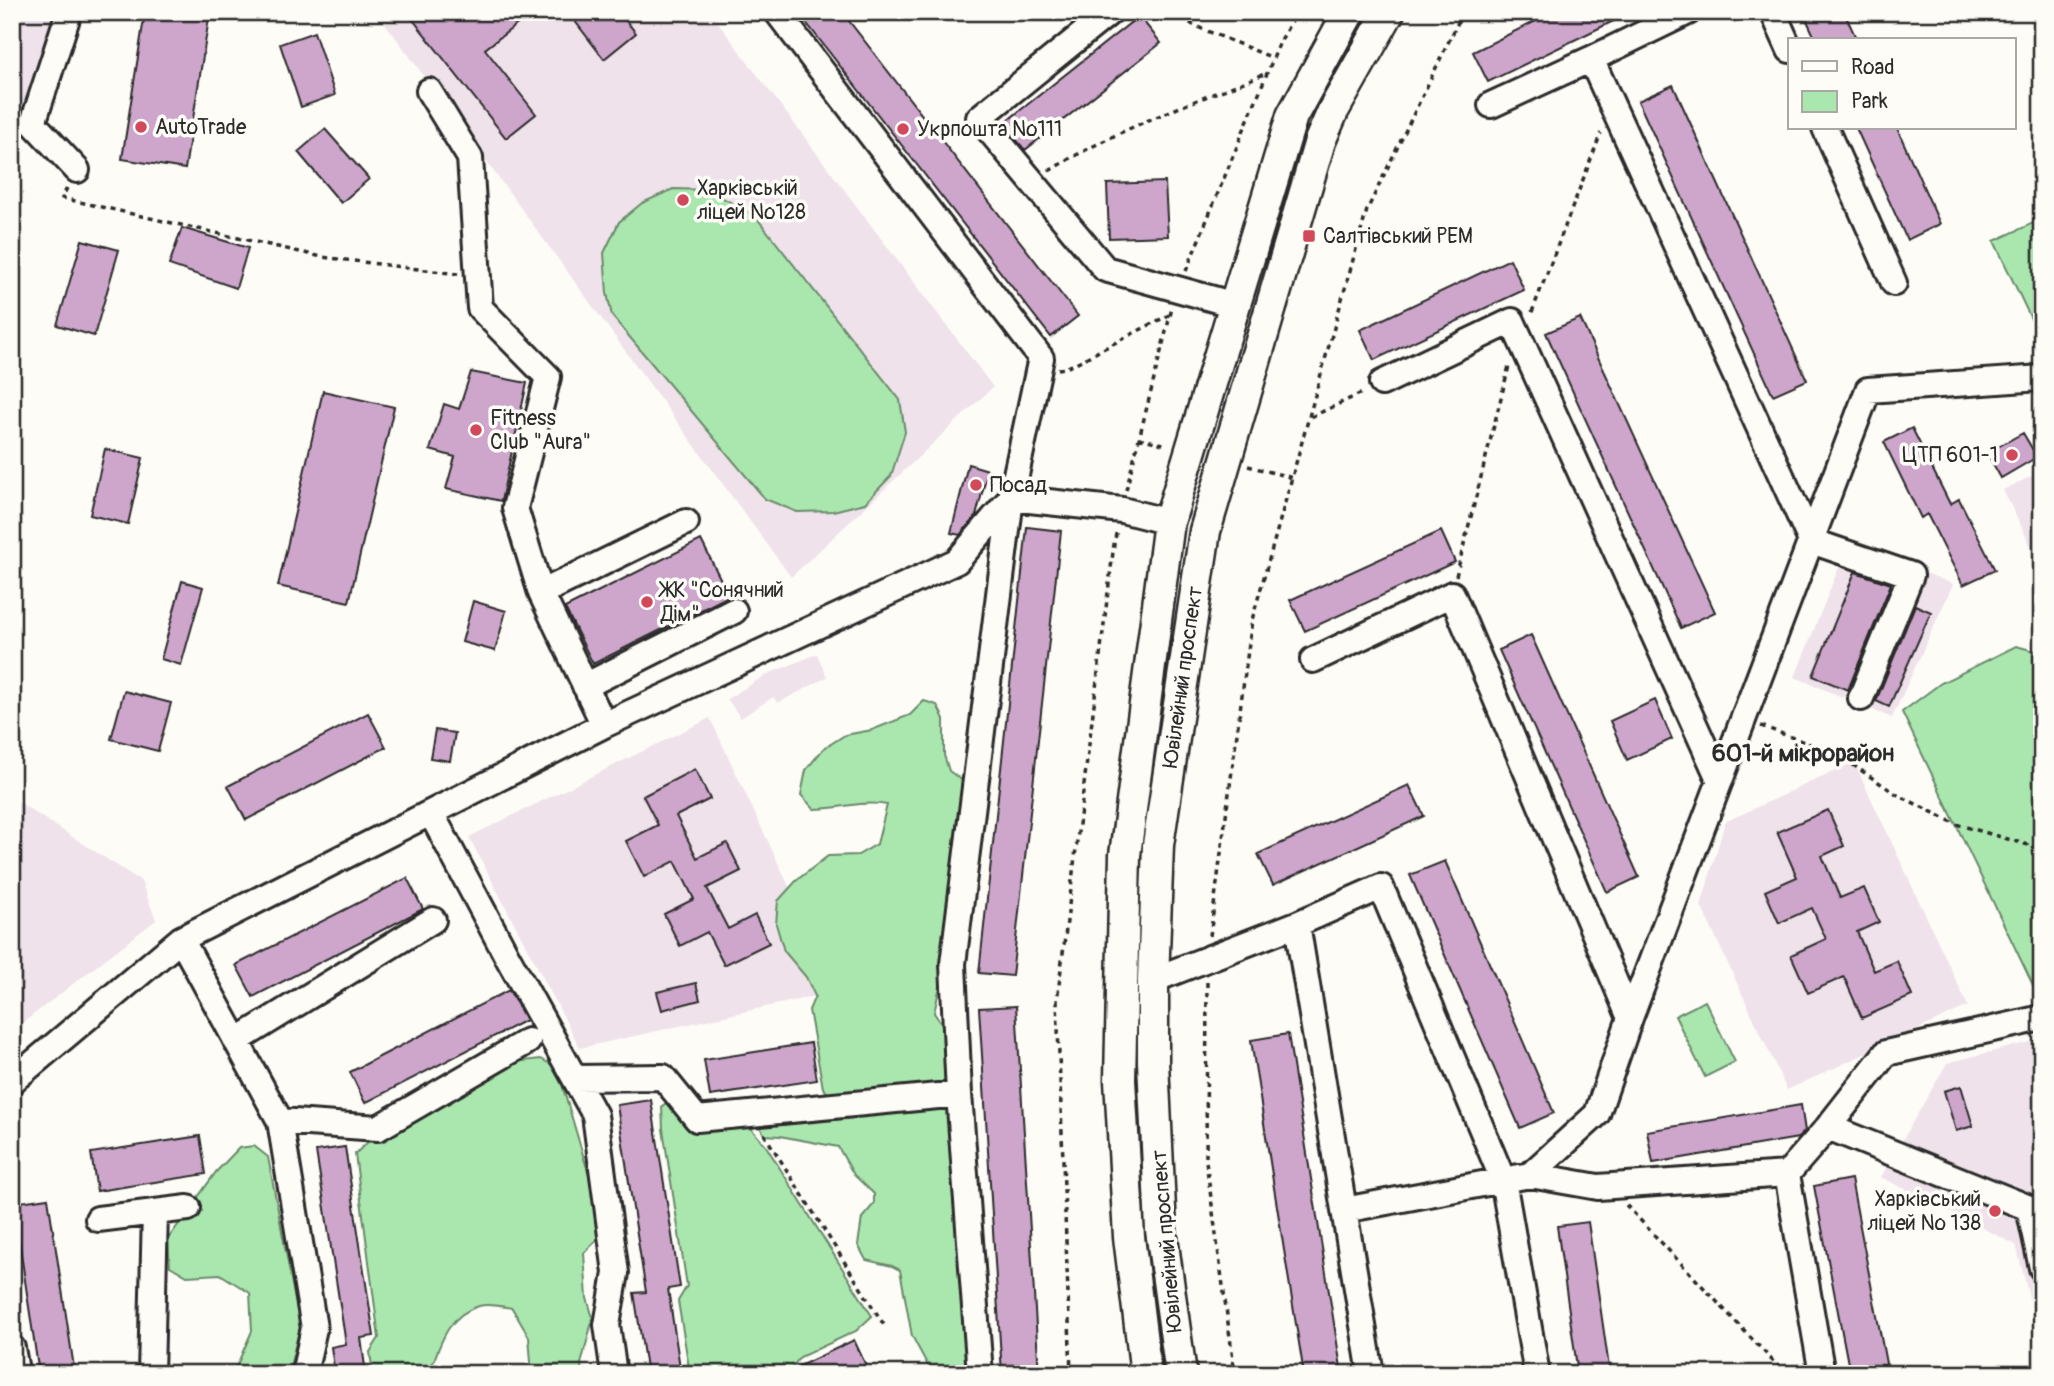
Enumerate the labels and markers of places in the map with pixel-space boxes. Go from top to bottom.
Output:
place label: AutoTrade [155,114,247,141]
place label: Укрпошта №111 [917,116,1062,143]
marker: AutoTrade [133,119,149,135]
marker: Укрпошта №111 [895,121,911,137]
place label: Харківській ліцей №128 [697,175,806,226]
marker: Харківській ліцей №128 [675,192,691,208]
place label: Салтівський РЕМ [1323,223,1473,250]
marker: Салтівський РЕМ [1301,228,1317,244]
place label: Fitness Club "Aura" [490,405,591,456]
marker: Fitness Club "Aura" [468,422,484,438]
place label: ЦТП 601-1 [1902,442,1998,469]
marker: ЦТП 601-1 [2004,447,2020,463]
place label: Посад [990,472,1047,499]
marker: Посад [968,477,984,493]
place label: ЖК "Сонячний Дім" [658,577,784,628]
marker: ЖК "Сонячний Дім" [639,594,655,610]
place label: Харківський ліцей № 138 [1868,1186,1981,1237]
marker: Харківський ліцей № 138 [1987,1203,2003,1219]

